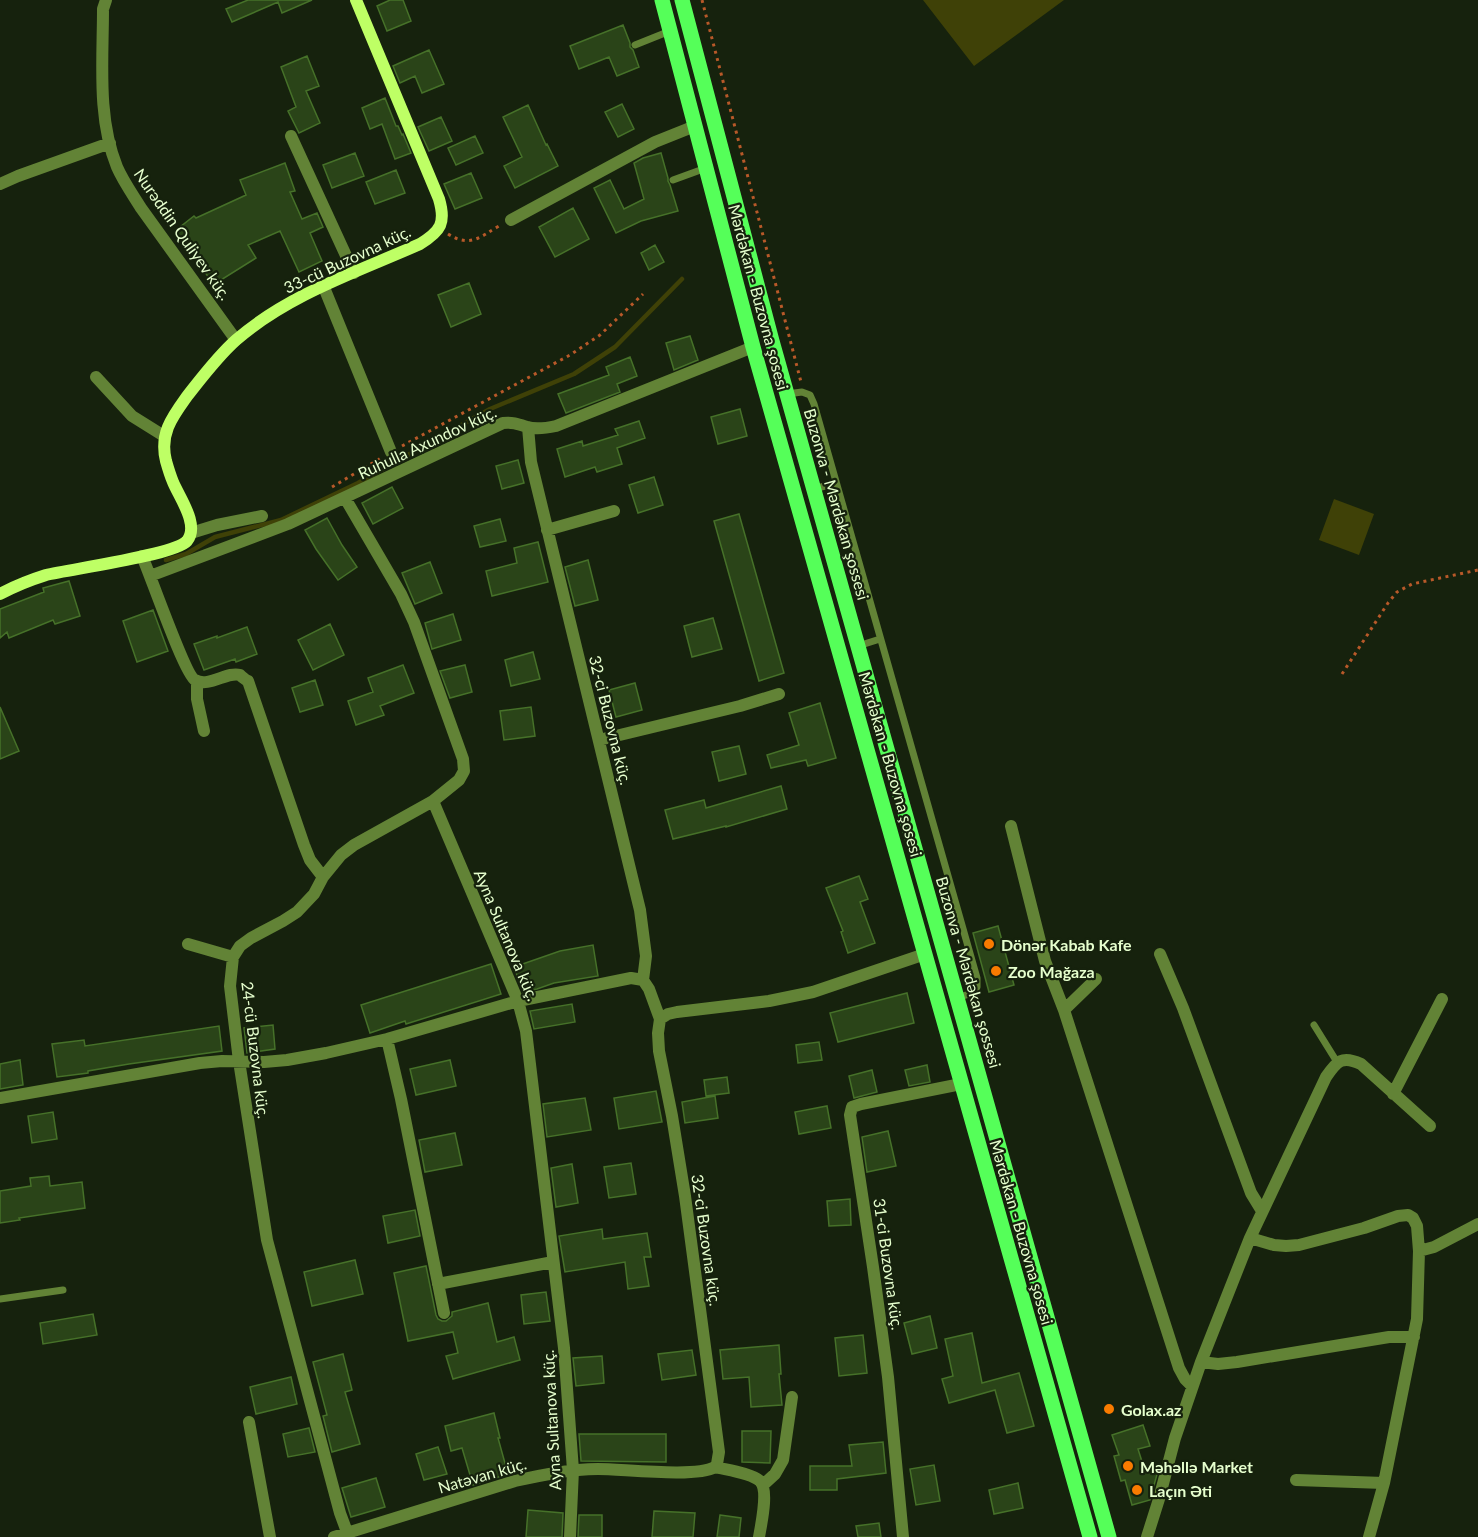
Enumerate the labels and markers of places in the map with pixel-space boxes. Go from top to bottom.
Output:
place label: Dönər Kabab Kafe [1001,935,1132,954]
marker: Dönər Kabab Kafe [982,937,996,951]
place label: Zoo Mağaza [1008,962,1095,981]
marker: Zoo Mağaza [989,964,1003,978]
place label: Golax.az [1121,1400,1181,1419]
marker: Golax.az [1102,1402,1116,1416]
place label: Məhəllə Market [1140,1457,1253,1476]
marker: Məhəllə Market [1121,1459,1135,1473]
place label: Laçın Əti [1149,1481,1212,1500]
marker: Laçın Əti [1130,1483,1144,1497]

